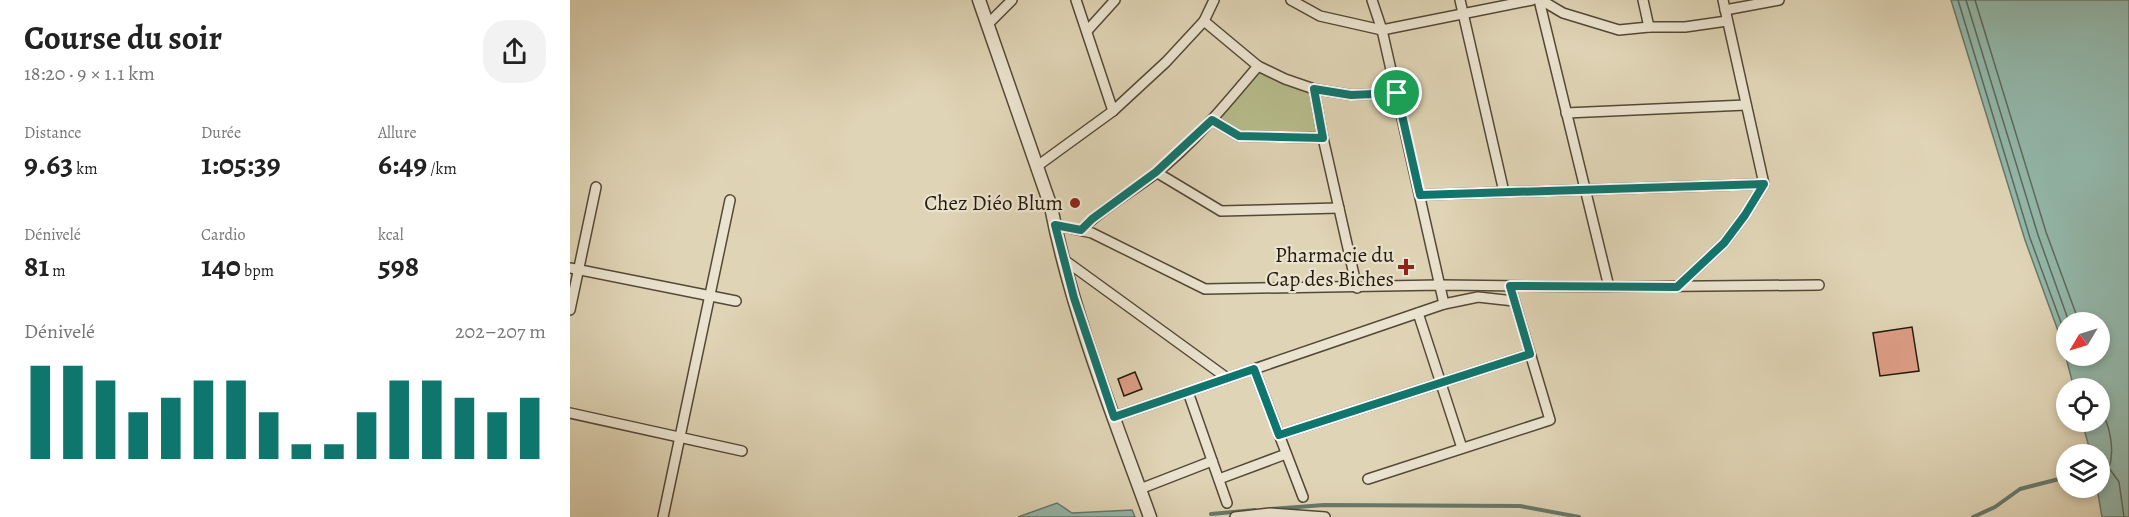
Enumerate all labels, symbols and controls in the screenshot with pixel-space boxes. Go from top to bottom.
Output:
text: Course du soir [24,15,222,60]
button: share [483,20,546,83]
text: 18:20 · 9 × 1.1 km [24,60,155,87]
pin [1371,67,1422,118]
icon: arrive [1380,76,1413,109]
text: Distance [24,122,81,144]
text: Durée [201,122,241,144]
text: Allure [378,122,417,144]
text: 9.63 [24,144,73,184]
text: 1:05:39 [201,144,281,184]
text: 6:49 [378,144,427,184]
text: km [73,158,98,180]
text: /km [427,158,457,180]
place label: Chez Diéo Blum [924,189,1063,217]
marker: Chez Diéo Blum [1068,196,1082,210]
text: Dénivelé [24,224,81,246]
text: Cardio [201,224,246,246]
text: kcal [378,224,404,246]
place label: Pharmacie du Cap des Biches [1266,241,1395,293]
text: 81 [24,246,49,286]
text: 140 [201,246,241,286]
text: 598 [378,246,419,286]
text: m [49,260,66,282]
text: bpm [241,260,274,282]
marker: Pharmacie du Cap des Biches [1399,260,1413,274]
north arrow [2056,312,2110,366]
map controls [2056,312,2110,498]
text: Dénivelé [24,318,95,345]
text: 202–207 m [455,318,546,345]
button: locate [2056,378,2110,432]
button: layers [2056,444,2110,498]

